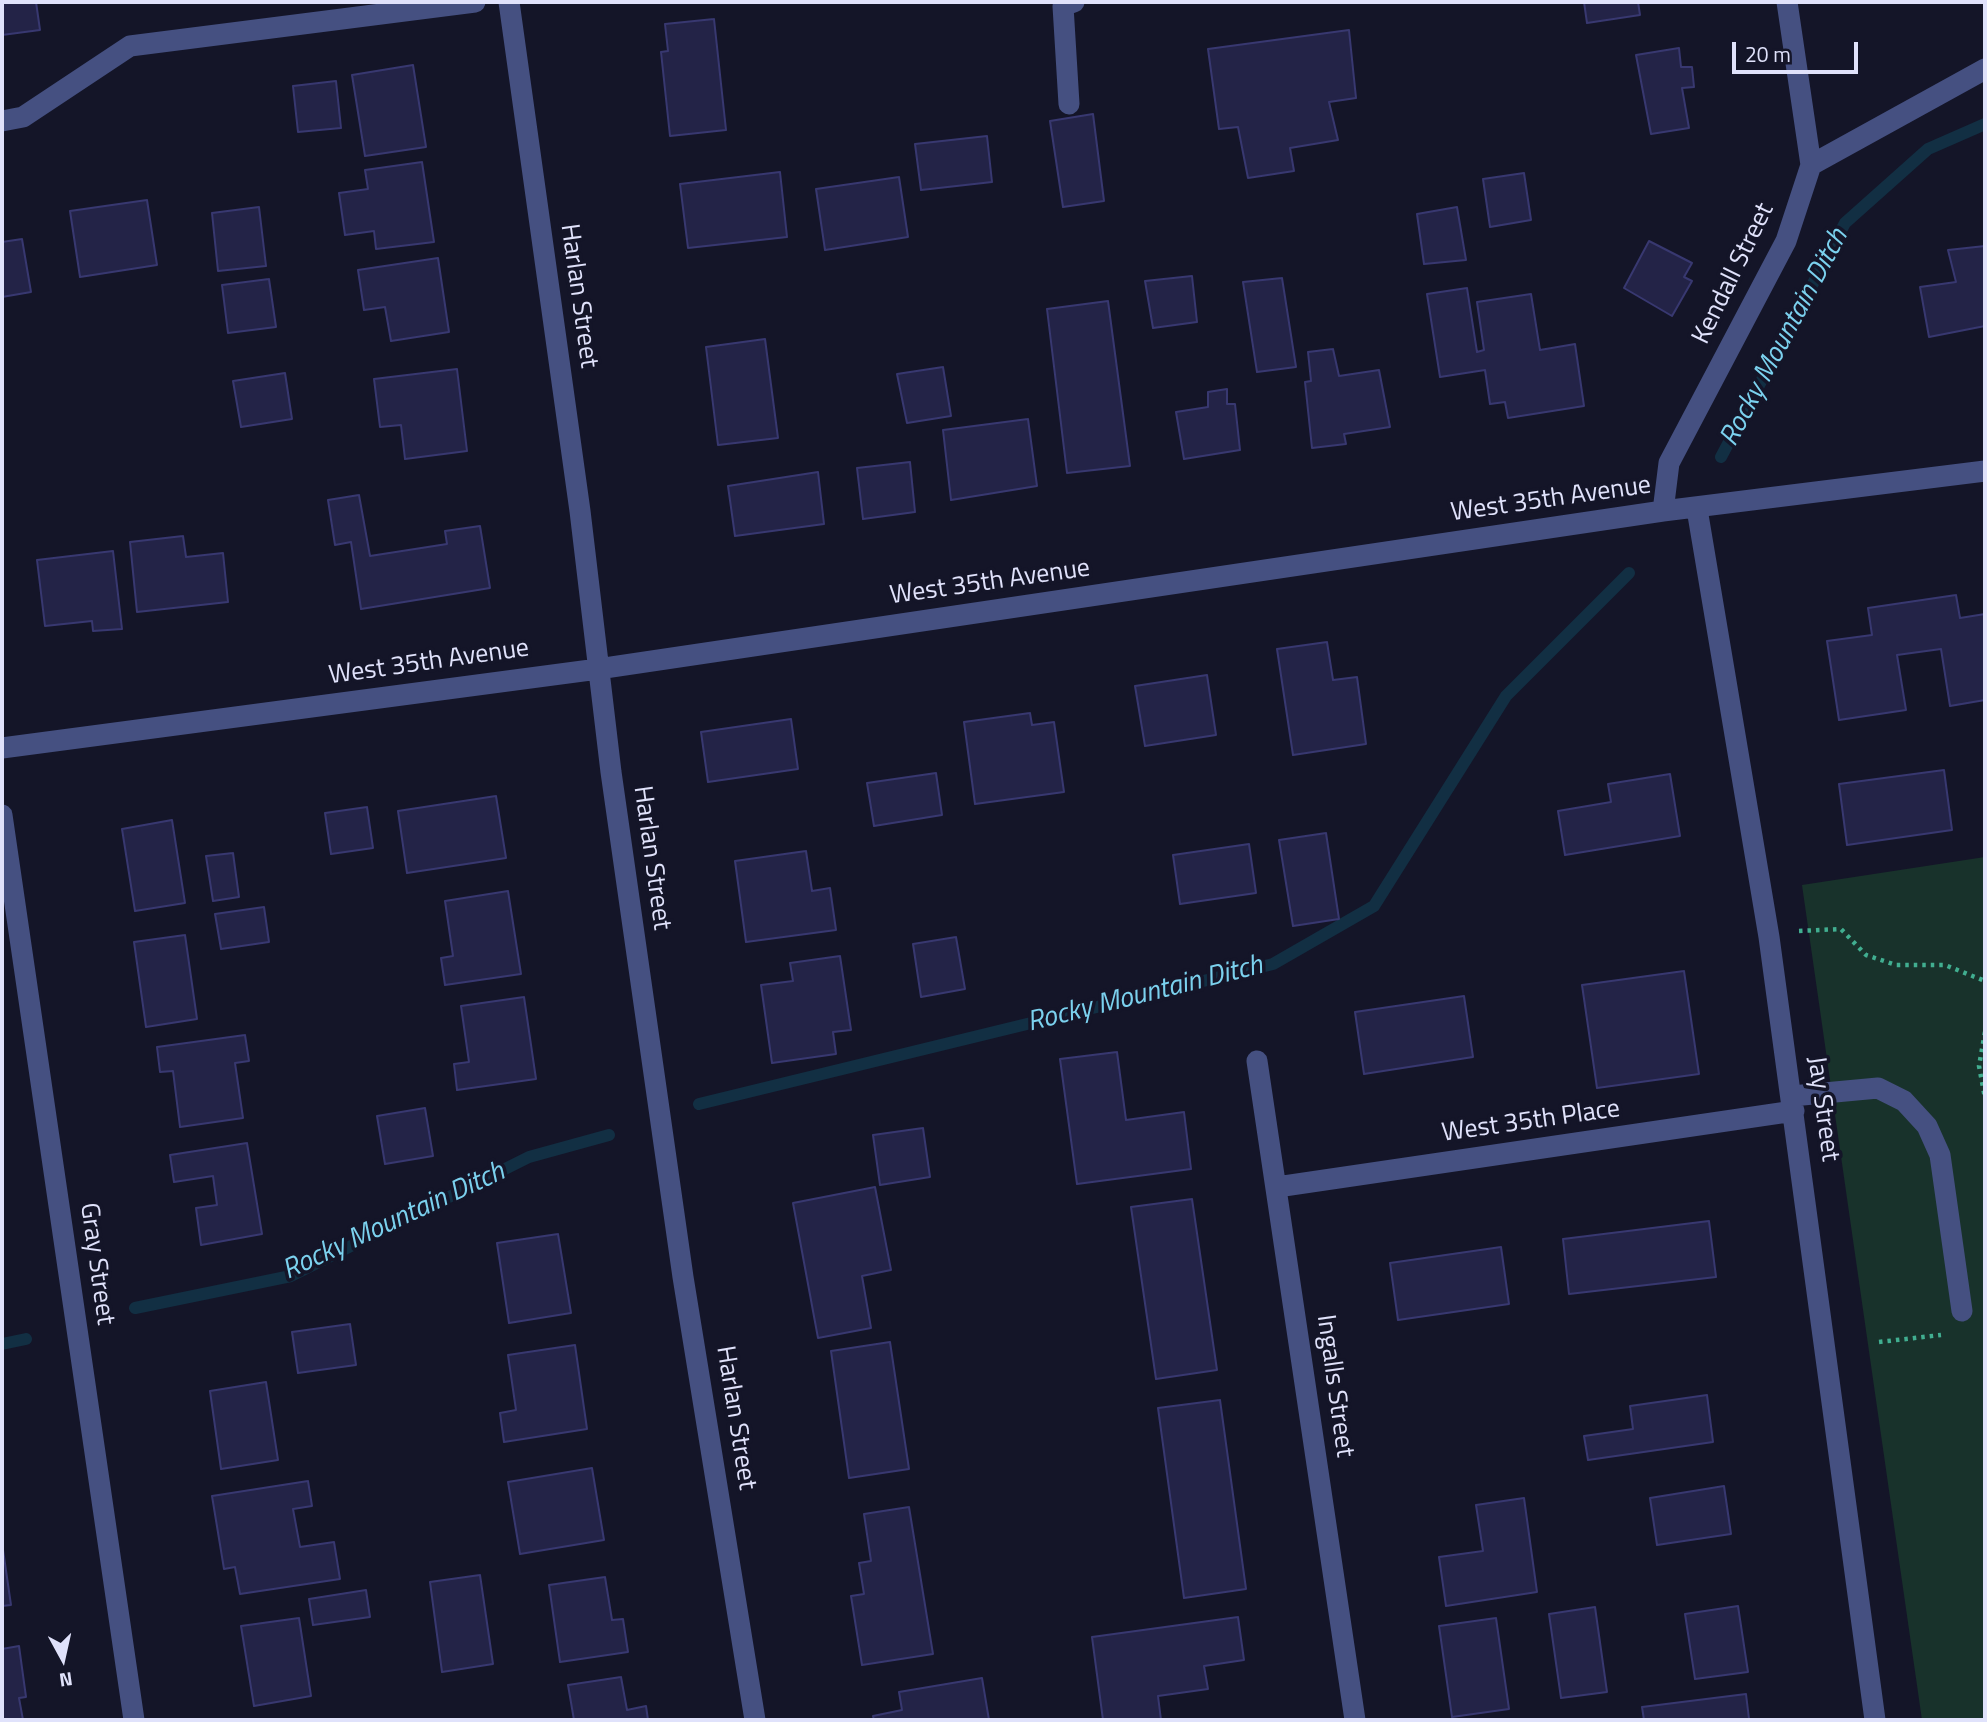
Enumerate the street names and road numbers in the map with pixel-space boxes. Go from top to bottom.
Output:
street label: Kendall Street [1686,198,1782,350]
street label: Harlan Street [552,222,604,370]
street label: West 35th Avenue [1449,471,1653,529]
street label: West 35th Avenue [888,554,1092,612]
street label: West 35th Avenue [327,634,531,692]
street label: Harlan Street [625,784,677,932]
street label: Jay Street [1799,1054,1845,1164]
street label: West 35th Place [1440,1094,1622,1150]
street label: Gray Street [72,1201,120,1327]
street label: Ingalls Street [1309,1313,1359,1459]
street label: Harlan Street [708,1344,762,1492]

